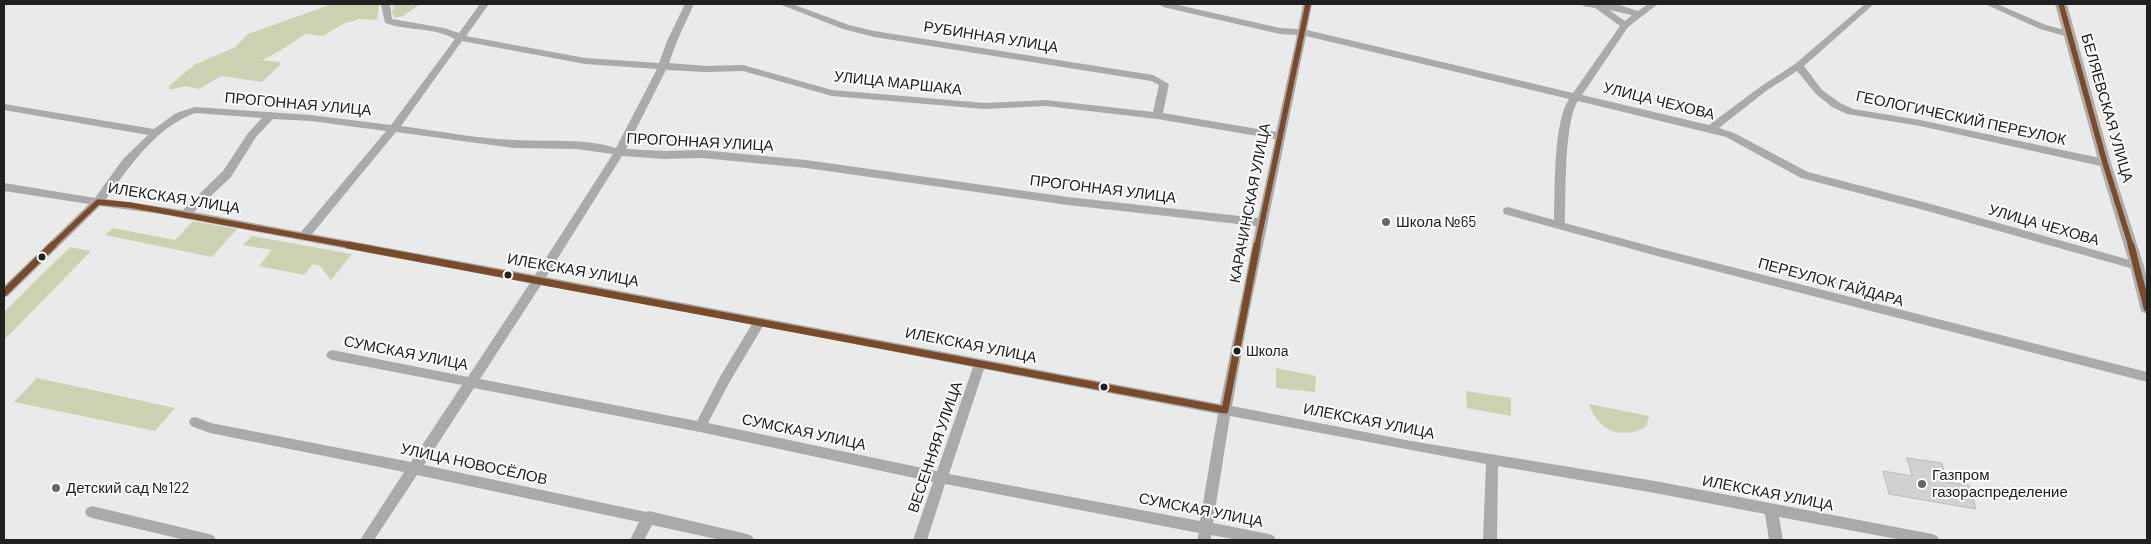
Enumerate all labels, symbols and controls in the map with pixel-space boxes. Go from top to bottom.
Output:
street label: РУБИННАЯ УЛИЦА [922,17,1060,57]
street label: БЕЛЯЕВСКАЯ УЛИЦА [2077,31,2137,185]
street label: УЛИЦА МАРШАКА [833,67,963,99]
street label: УЛИЦА ЧЕХОВА [1601,78,1717,124]
street label: ГЕОЛОГИЧЕСКИЙ ПЕРЕУЛОК [1854,87,2068,149]
street label: ПРОГОННАЯ УЛИЦА [224,89,372,119]
street label: КАРАЧИНСКАЯ УЛИЦА [1226,122,1274,284]
street label: ПРОГОННАЯ УЛИЦА [626,129,774,155]
street label: ПРОГОННАЯ УЛИЦА [1029,171,1177,207]
street label: ИЛЕКСКАЯ УЛИЦА [107,179,241,217]
street label: УЛИЦА ЧЕХОВА [1987,201,2101,249]
place label: Школа №65 [1396,213,1476,231]
marker: Школа №65 [1380,216,1392,228]
street label: ИЛЕКСКАЯ УЛИЦА [506,250,640,290]
unlabelled marker [37,252,47,262]
street label: ПЕРЕУЛОК ГАЙДАРА [1756,254,1906,310]
unlabelled marker [503,270,513,280]
street label: ИЛЕКСКАЯ УЛИЦА [904,323,1038,367]
street label: СУМСКАЯ УЛИЦА [342,332,470,374]
place label: Школа [1246,343,1289,359]
marker: Школа [1232,346,1242,356]
street label: ВЕСЕННЯЯ УЛИЦА [904,379,966,515]
unlabelled marker [1099,382,1109,392]
street label: ИЛЕКСКАЯ УЛИЦА [1302,399,1436,443]
street label: СУМСКАЯ УЛИЦА [740,410,868,454]
street label: УЛИЦА НОВОСЁЛОВ [399,440,549,488]
place label: Газпром газораспределение [1932,466,2068,501]
street label: ИЛЕКСКАЯ УЛИЦА [1701,471,1835,515]
marker: Газпром газораспределение [1916,478,1928,490]
place label: Детский сад №122 [66,479,190,497]
marker: Детский сад №122 [50,482,62,494]
street label: СУМСКАЯ УЛИЦА [1137,489,1265,531]

